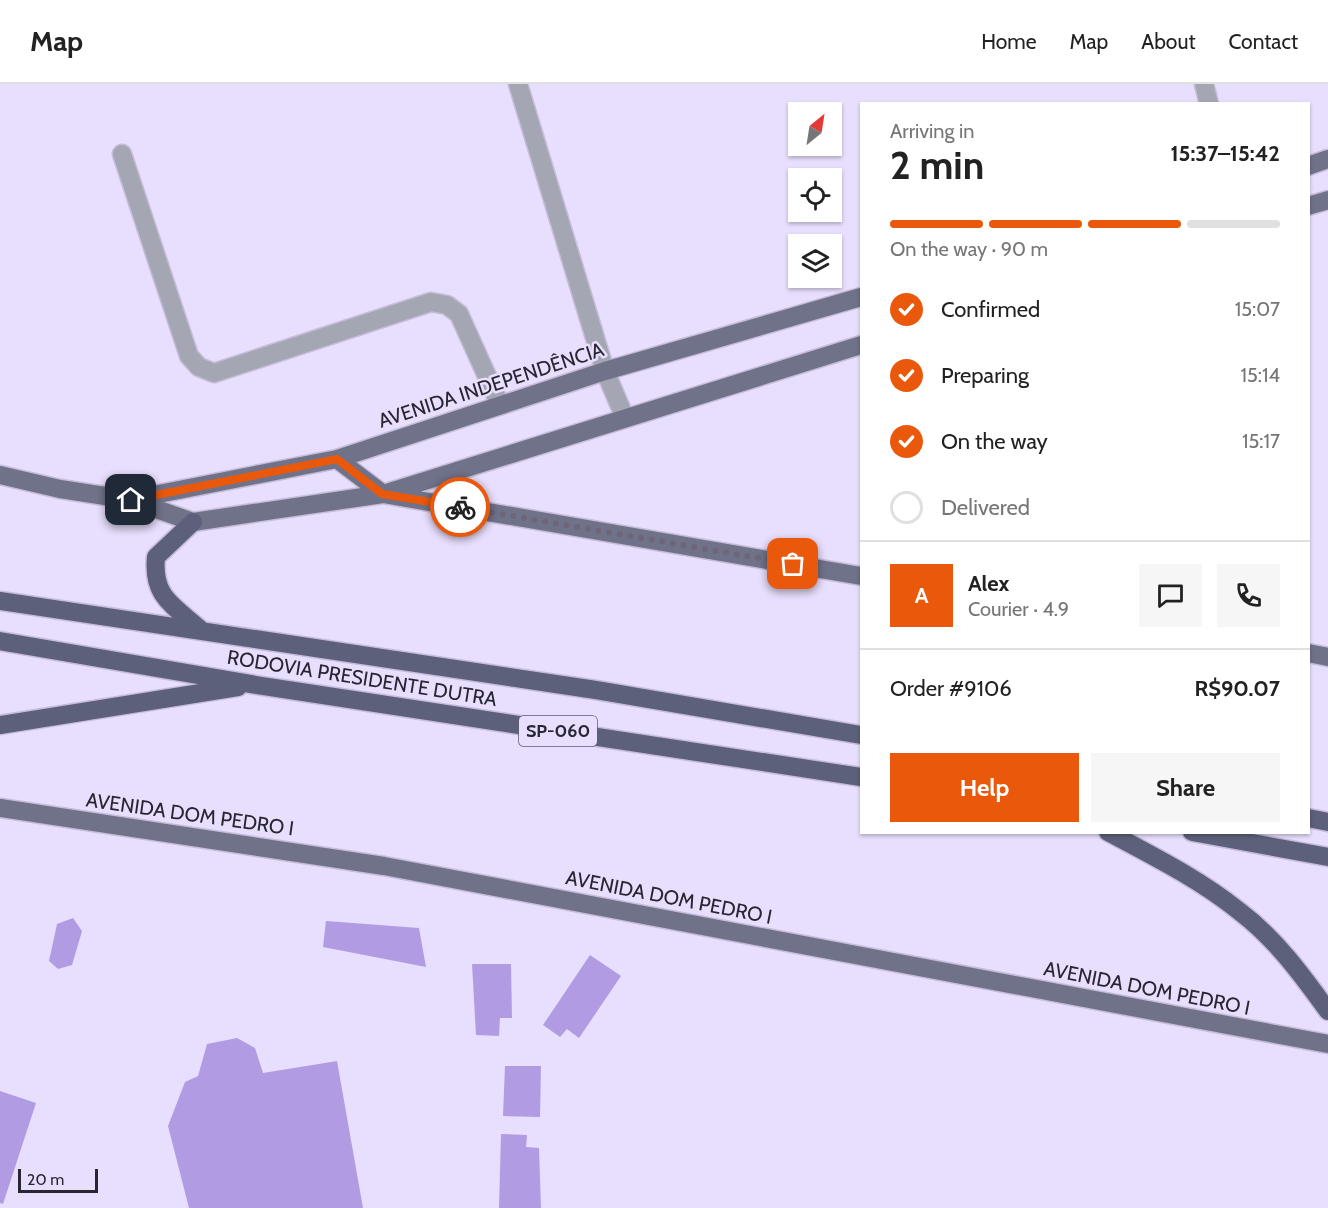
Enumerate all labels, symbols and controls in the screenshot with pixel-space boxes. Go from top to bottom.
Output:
text: Map [30,24,83,58]
text: Home [981,29,1037,54]
text: Map [1070,29,1108,54]
text: About [1141,29,1195,54]
text: Contact [1228,29,1298,54]
north arrow [788,102,842,156]
map controls [788,102,842,288]
text: Arriving in [890,119,974,143]
text: 15:37–15:42 [1170,140,1280,167]
text: 2 min [890,141,984,189]
button: locate [788,168,842,222]
button: layers [788,234,842,288]
text: On the way · 90 m [890,237,1048,261]
icon: check [890,293,923,326]
text: Confirmed [941,296,1040,323]
text: 15:07 [1235,297,1280,321]
street label: AVENIDA INDEPENDÊNCIA [375,337,607,433]
icon: check [890,359,923,392]
text: Preparing [941,362,1029,389]
text: 15:14 [1240,363,1280,387]
icon: check [890,425,923,458]
text: On the way [941,428,1048,455]
text: 15:17 [1242,429,1280,453]
pin [105,474,156,525]
courier [430,477,490,537]
icon: home [114,483,147,516]
icon: bike [444,491,477,524]
text: Delivered [941,494,1030,521]
pin [767,538,818,589]
icon: bag [776,547,809,580]
button: chat [1139,564,1202,627]
button: phone [1217,564,1280,627]
text: Alex [968,570,1009,597]
text: A [915,582,928,609]
text: Courier · 4.9 [968,597,1069,621]
street label: RODOVIA PRESIDENTE DUTRA [225,645,499,711]
text: Order #9106 [890,675,1012,702]
text: R$90.07 [1194,675,1280,702]
road number: SP-060 [519,716,597,746]
button: Help [890,753,1079,822]
button: Share [1091,753,1280,822]
street label: AVENIDA DOM PEDRO I [85,788,295,840]
street label: AVENIDA DOM PEDRO I [564,865,774,929]
street label: AVENIDA DOM PEDRO I [1042,956,1252,1020]
scale bar [18,1166,98,1194]
text: 20 m [27,1170,64,1189]

